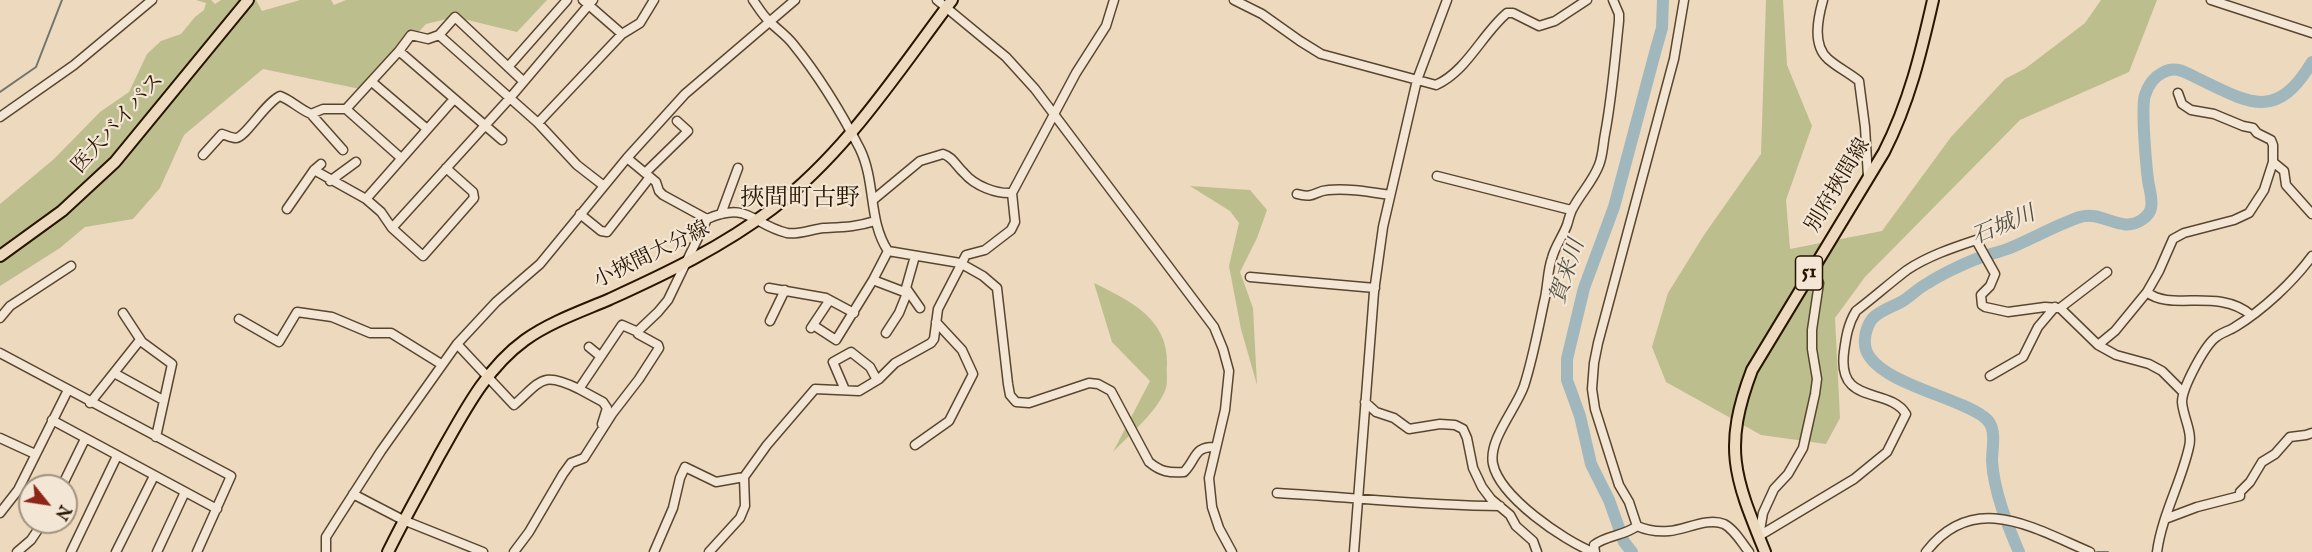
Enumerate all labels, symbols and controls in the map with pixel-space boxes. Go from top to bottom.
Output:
street label: 医大バイパス [67,69,171,179]
street label: 別府挾間線 [1801,135,1877,237]
district label: 挾間町古野 [740,186,860,214]
water label: 石城川 [1968,202,2040,252]
street label: 小挾間大分線 [590,217,714,295]
water label: 賀来川 [1546,237,1592,307]
road number: 51 [1796,256,1822,290]
north arrow [18,474,78,534]
text: N [50,501,74,523]

